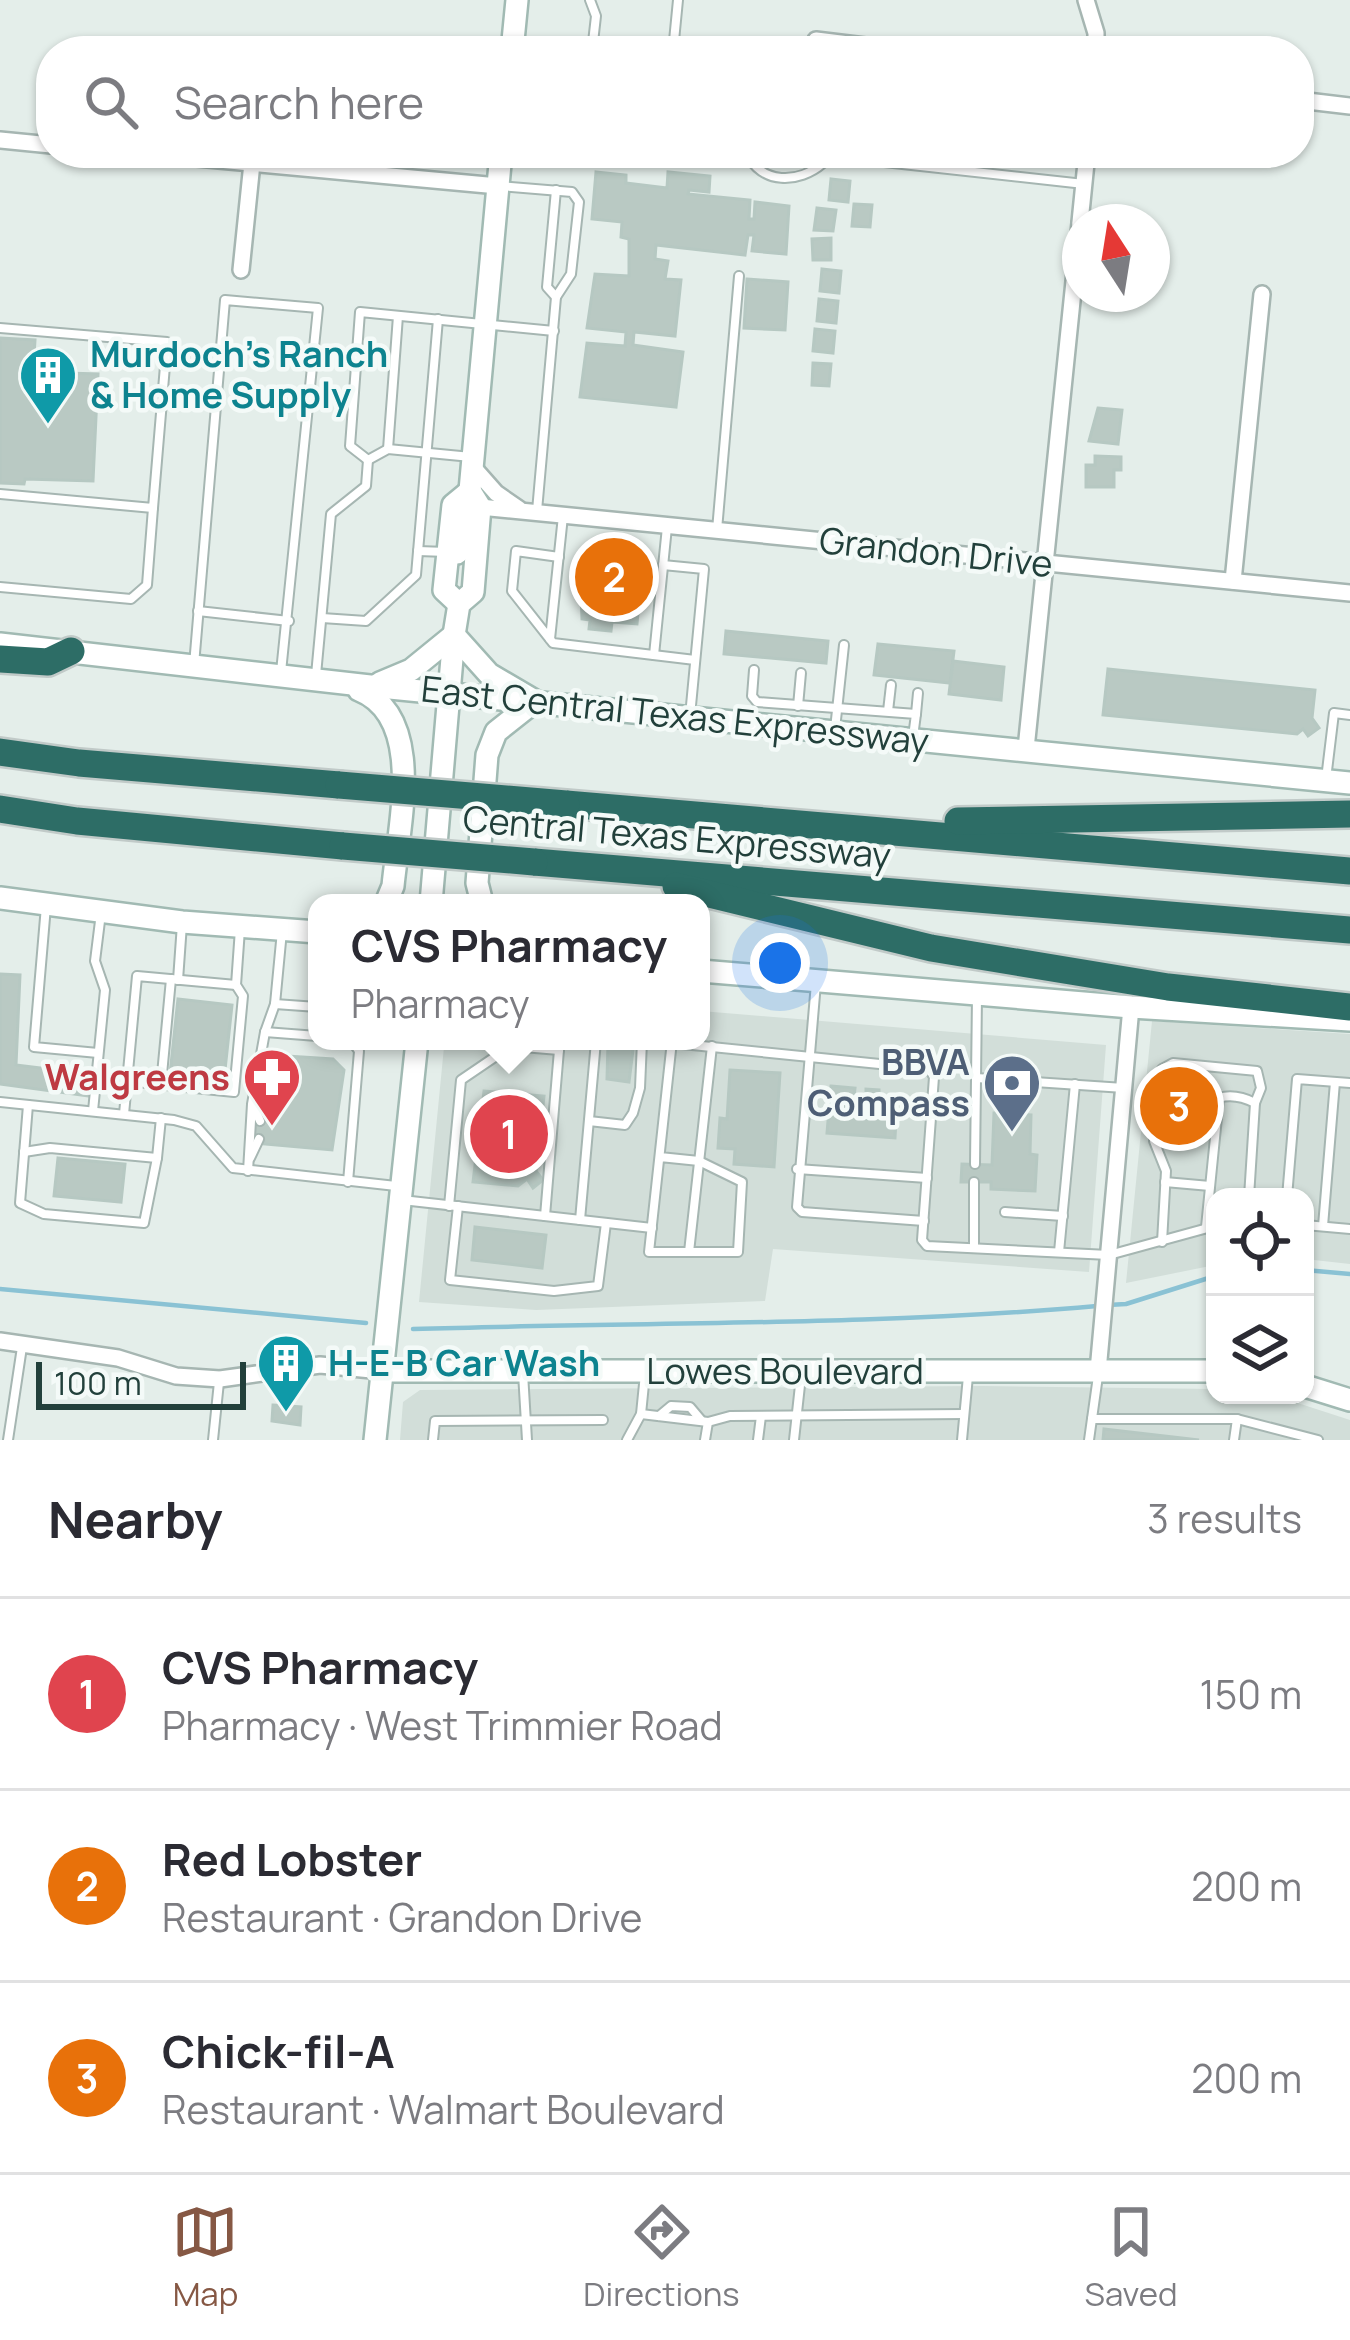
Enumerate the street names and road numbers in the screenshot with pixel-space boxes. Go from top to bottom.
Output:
street label: Grandon Drive [817,515,1055,588]
street label: East Central Texas Expressway [419,663,931,766]
street label: Central Texas Expressway [461,793,893,880]
street label: Lowes Boulevard [646,1346,924,1395]

